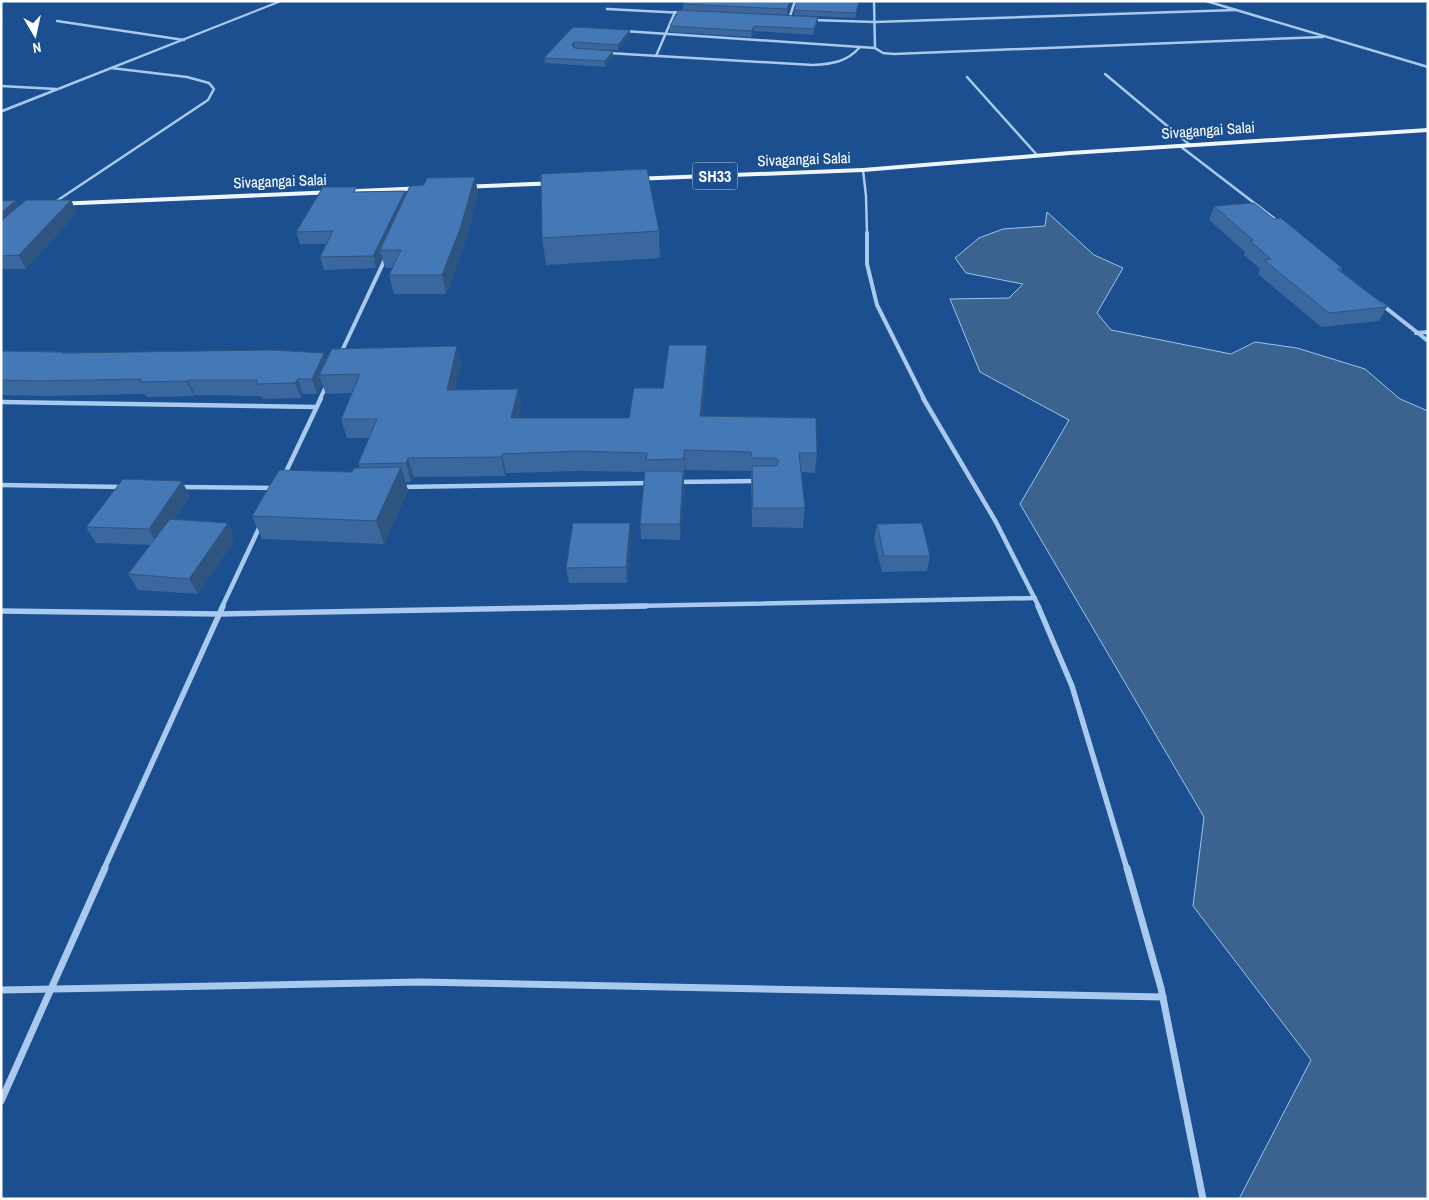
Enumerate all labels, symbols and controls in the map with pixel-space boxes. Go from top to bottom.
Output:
north arrow [10,10,60,60]
text: N [32,38,43,57]
street label: Sivagangai Salai [1161,116,1255,144]
street label: Sivagangai Salai [757,147,851,171]
road number: SH33 [692,162,738,190]
street label: Sivagangai Salai [233,169,327,193]

